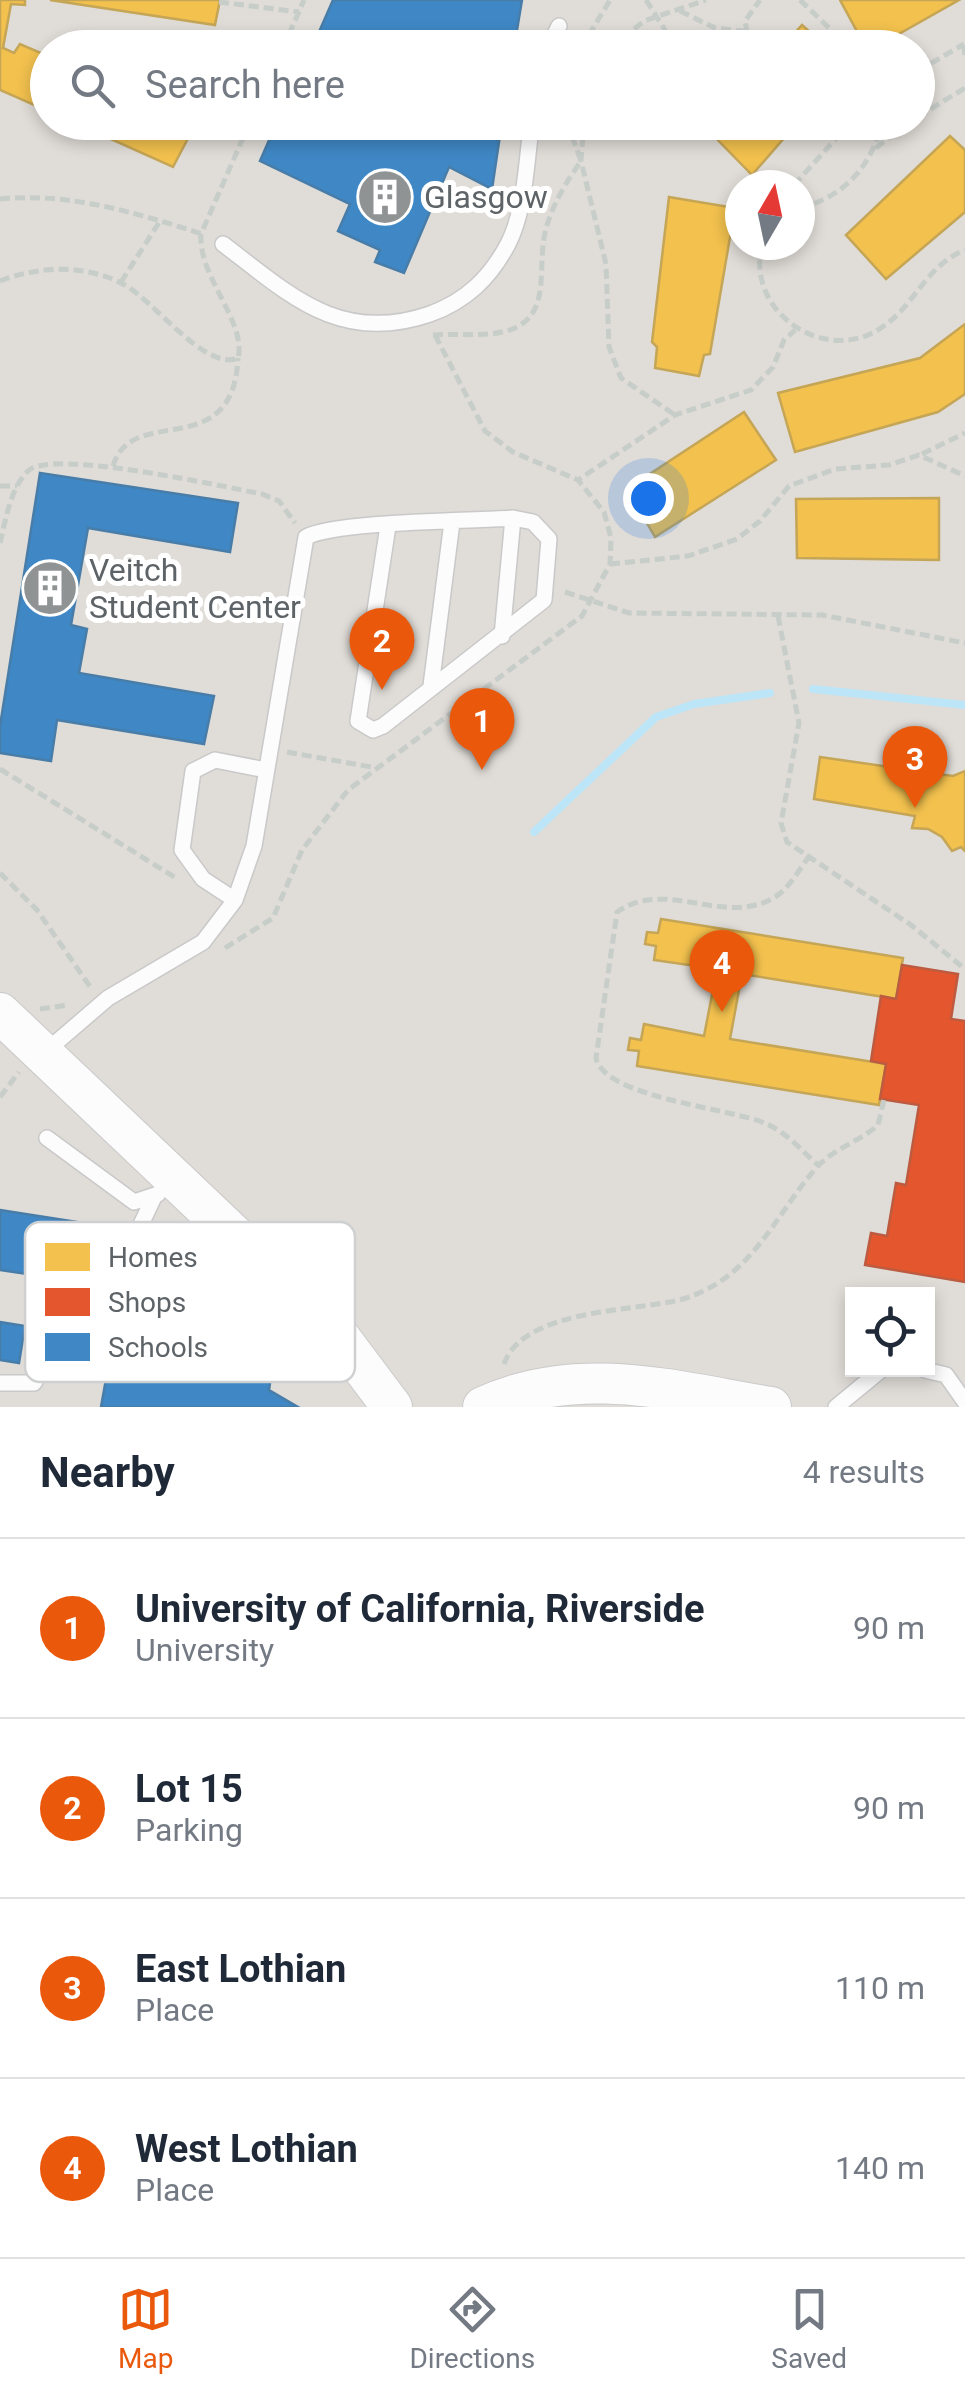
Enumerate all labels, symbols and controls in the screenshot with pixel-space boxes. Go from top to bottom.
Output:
search box [30,30,935,140]
icon: search [65,58,120,113]
text: Search here [145,63,345,107]
building icon: Glasgow [355,167,415,227]
north arrow [725,170,815,260]
place label: Glasgow [424,178,548,216]
your location [623,473,674,524]
place label: Veitch Student Center [89,551,301,626]
building icon: Veitch Student Center [20,558,80,618]
pin: 2 [350,608,414,690]
pin: 1 [450,688,514,770]
pin: 3 [882,726,948,808]
pin: 4 [690,930,754,1012]
legend [25,1222,355,1382]
text: Homes [108,1241,198,1274]
text: Shops [108,1286,186,1319]
map controls [845,1287,935,1377]
button: locate [845,1287,935,1377]
text: Schools [108,1331,208,1364]
text: Nearby [40,1448,175,1497]
text: 4 results [803,1453,925,1491]
text: University of California, Riverside [135,1587,704,1631]
text: 1 [63,1609,82,1647]
text: 90 m [853,1609,925,1647]
text: University [135,1631,274,1669]
text: Lot 15 [135,1767,243,1811]
text: 2 [63,1789,82,1827]
text: 90 m [853,1789,925,1827]
text: Parking [135,1811,243,1849]
text: East Lothian [135,1947,346,1991]
text: 3 [63,1969,82,2007]
text: 110 m [835,1969,925,2007]
text: Place [135,1991,214,2029]
text: West Lothian [135,2127,358,2171]
text: 4 [63,2149,82,2187]
text: 140 m [835,2149,925,2187]
text: Place [135,2171,214,2209]
tab: Map [118,2282,173,2375]
tab: Directions [409,2282,535,2375]
tab: Saved [771,2282,847,2375]

